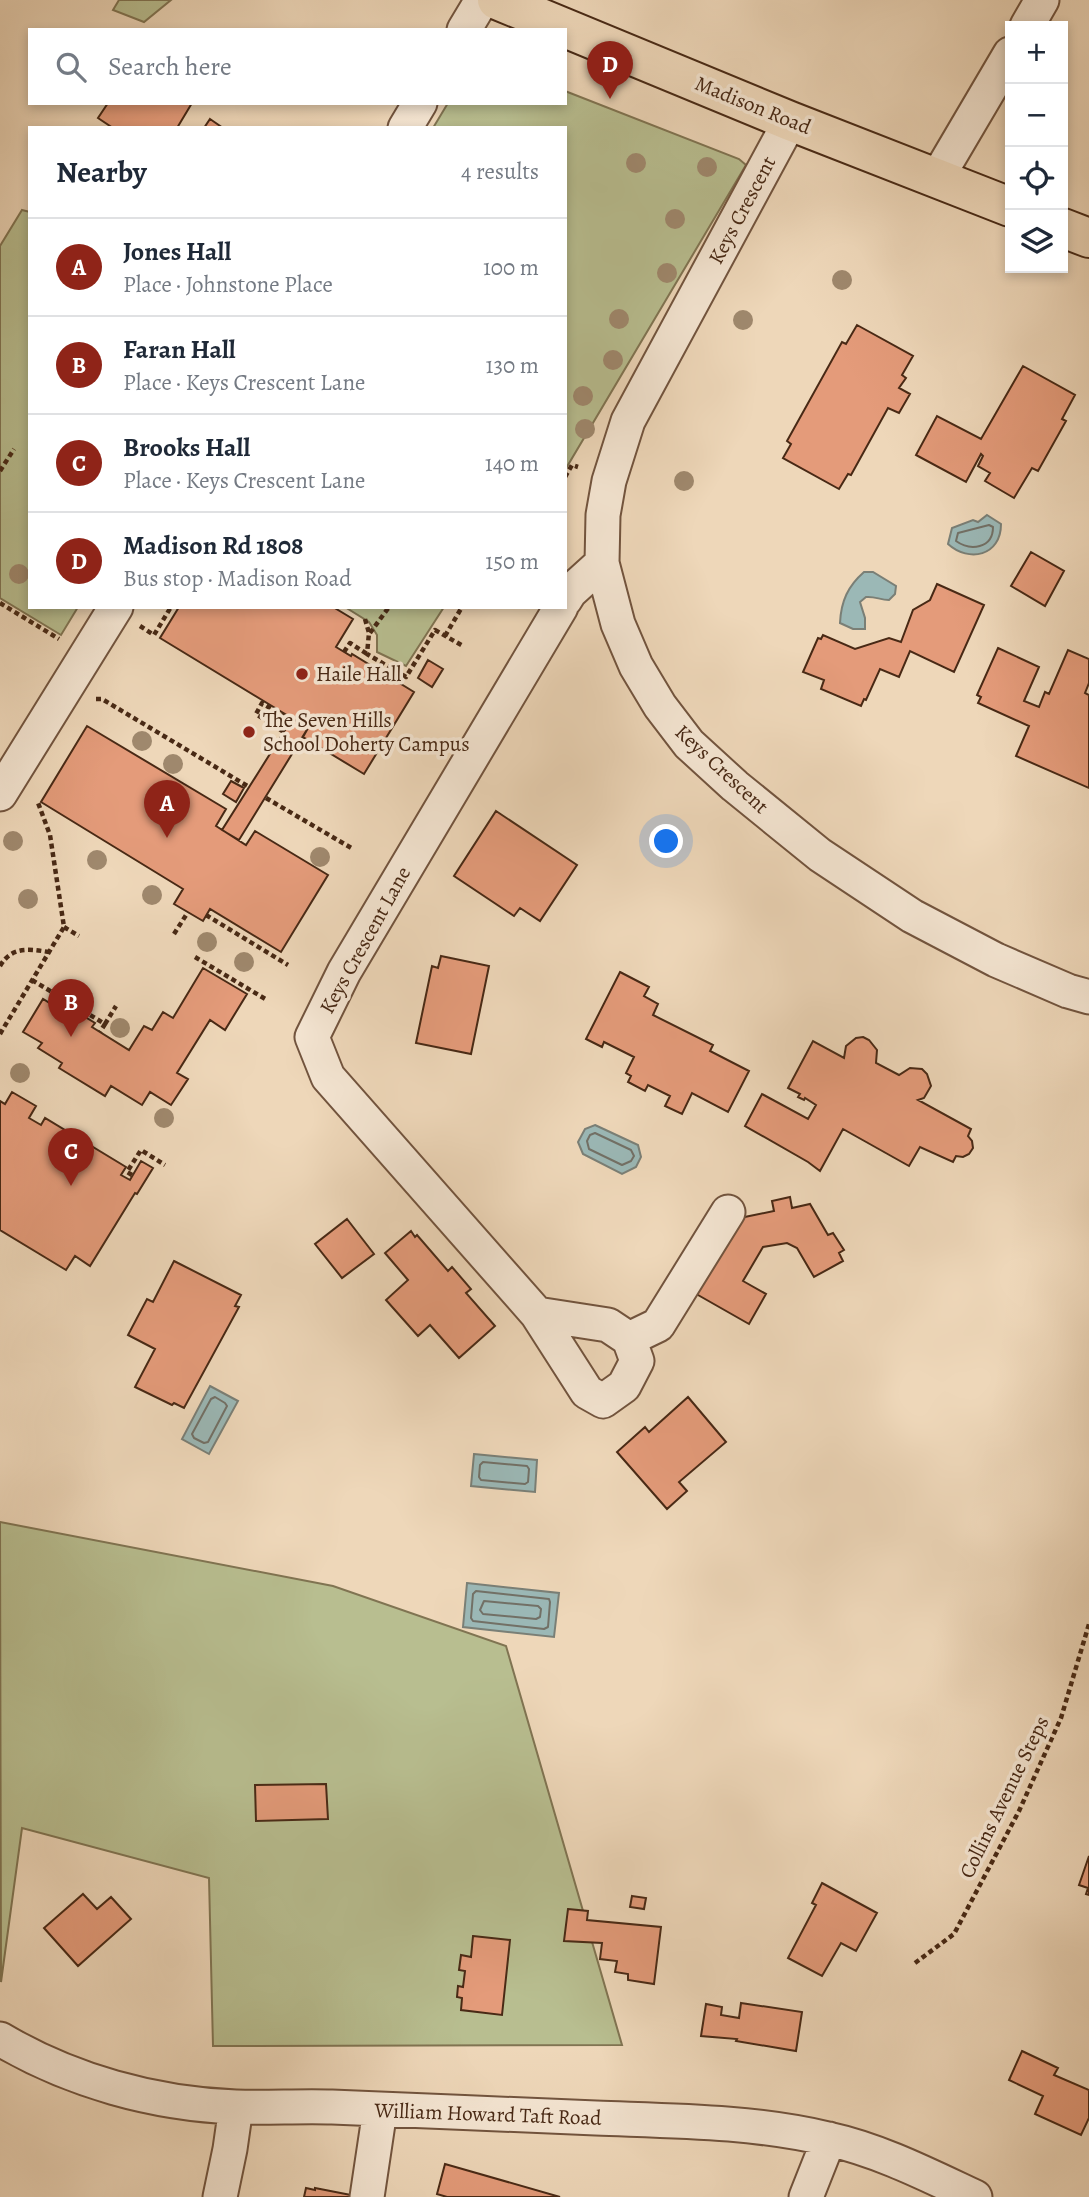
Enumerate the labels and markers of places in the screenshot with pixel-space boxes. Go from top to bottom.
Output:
pin: D [587,41,633,99]
place label: Haile Hall [316,660,401,688]
marker: Haile Hall [294,666,310,682]
place label: The Seven Hills School Doherty Campus [263,706,470,758]
marker: The Seven Hills School Doherty Campus [241,724,257,740]
pin: A [144,780,190,838]
pin: B [48,979,94,1037]
pin: C [48,1128,94,1186]

